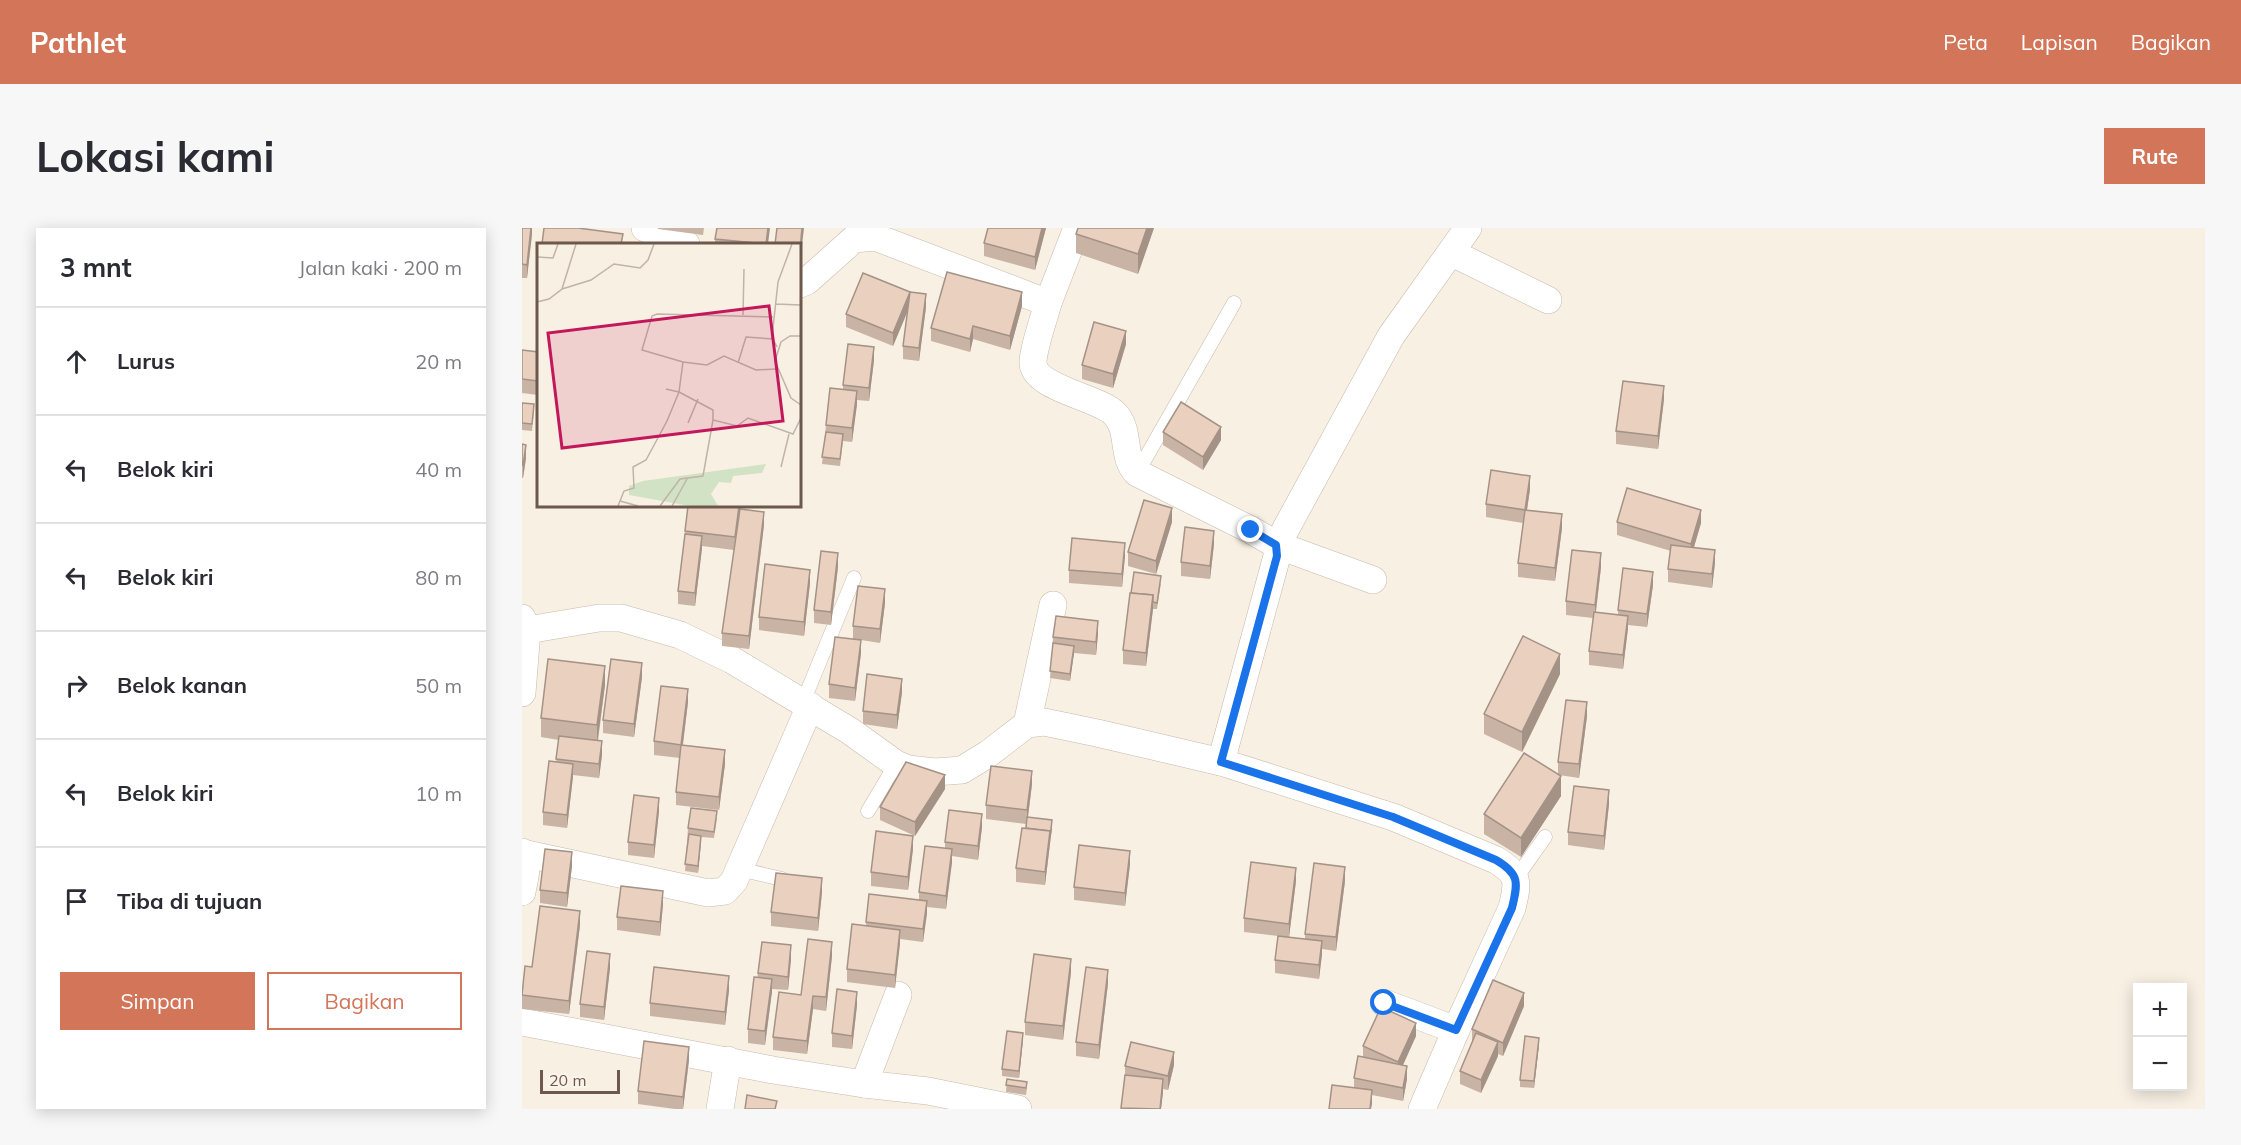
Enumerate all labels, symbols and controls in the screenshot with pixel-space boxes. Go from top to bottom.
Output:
text: Pathlet [30,25,126,60]
text: Peta [1943,29,1988,55]
text: Lapisan [2021,29,2098,55]
text: Bagikan [2131,29,2211,55]
button: Rute [2104,128,2205,184]
text: Lokasi kami [36,130,274,183]
inset map [537,243,801,507]
text: 3 mnt [60,251,132,284]
text: Jalan kaki · 200 m [299,255,462,280]
icon: ahead [60,345,93,378]
text: Lurus [117,347,175,375]
text: 20 m [415,349,462,374]
icon: left [60,453,93,486]
text: Belok kiri [117,455,213,483]
text: 40 m [415,457,462,482]
route end [1237,516,1263,542]
icon: left [60,561,93,594]
text: Belok kiri [117,563,213,591]
text: 80 m [415,565,462,590]
icon: right [60,669,93,702]
text: Belok kanan [117,671,247,699]
text: 50 m [415,673,462,698]
icon: left [60,777,93,810]
text: Belok kiri [117,779,213,807]
text: 10 m [415,781,462,806]
icon: arrive [60,885,93,918]
text: Tiba di tujuan [117,887,262,915]
button: Simpan [60,972,255,1030]
button: Bagikan [267,972,462,1030]
map controls [2133,983,2187,1091]
button: + [2133,983,2187,1037]
route start [1370,989,1396,1015]
button: − [2133,1037,2187,1091]
scale bar [540,1067,620,1094]
text: 20 m [549,1070,586,1090]

